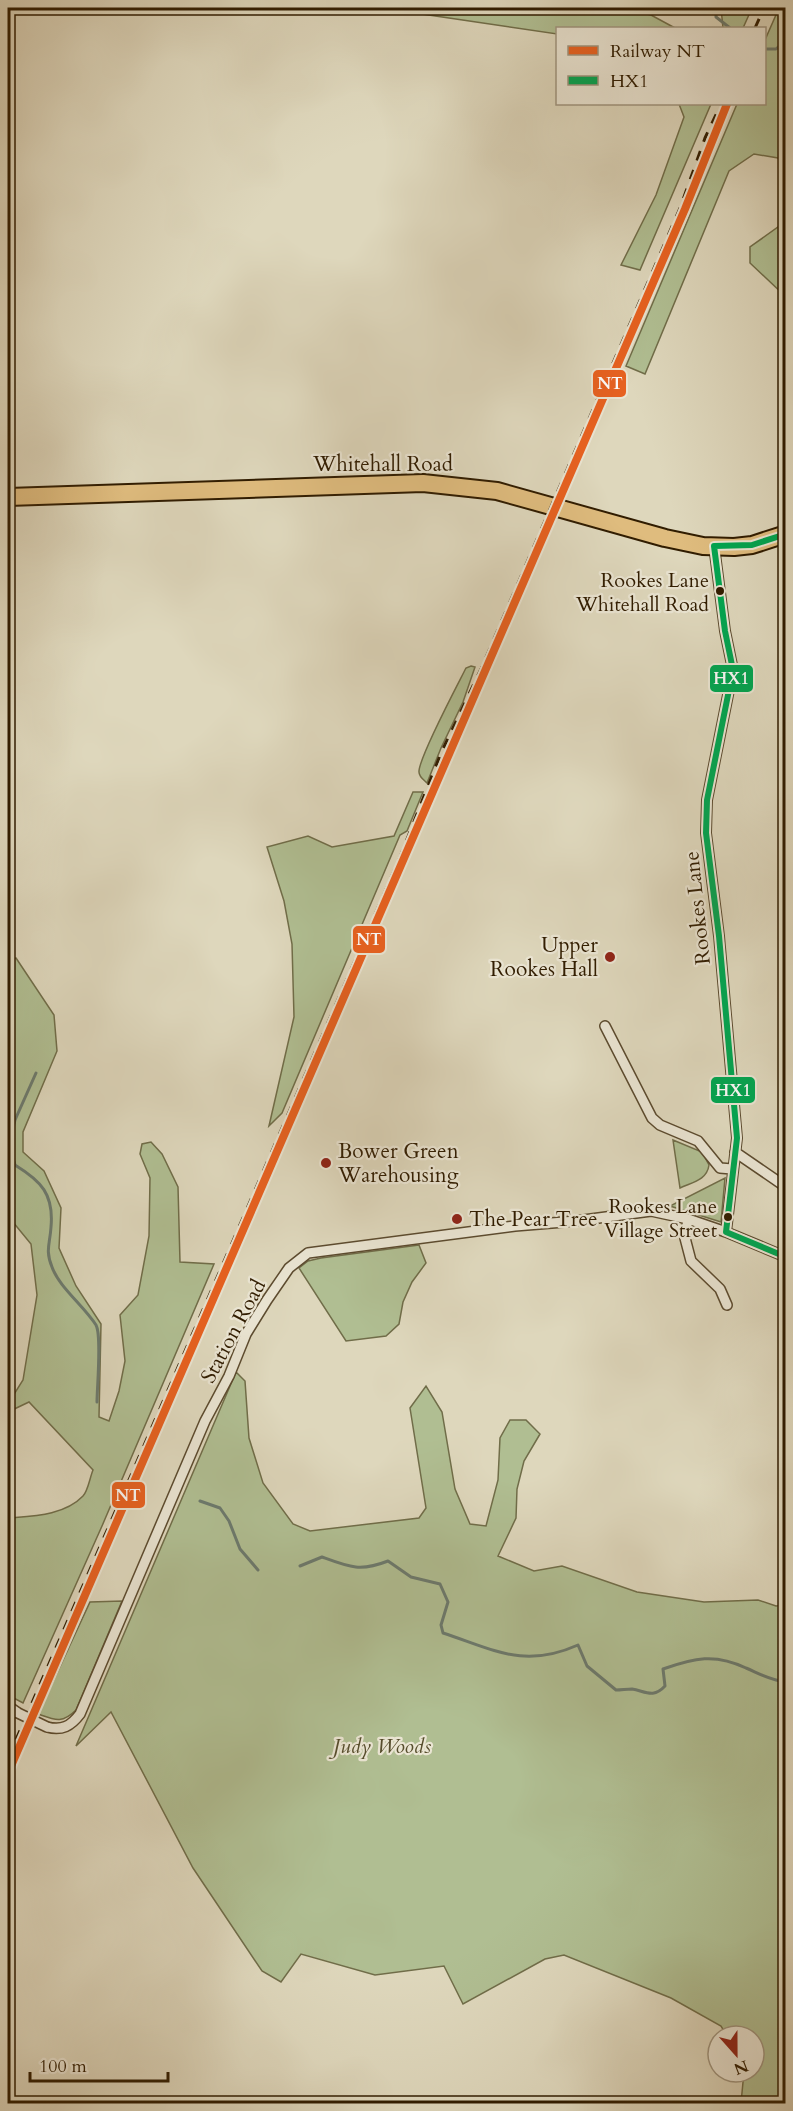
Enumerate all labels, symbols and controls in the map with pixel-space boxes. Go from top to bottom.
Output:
legend [556,27,766,105]
text: Railway NT [610,39,705,64]
text: HX1 [610,69,648,94]
line badge: NT [592,369,627,398]
text: NT [597,373,623,395]
street label: Whitehall Road [312,450,453,479]
place label: Rookes Lane Whitehall Road [575,567,709,618]
marker: Rookes Lane Whitehall Road [714,585,726,597]
line badge: HX1 [709,664,754,693]
text: HX1 [713,668,749,690]
street label: Rookes Lane [677,850,718,966]
line badge: NT [352,925,386,954]
text: NT [356,929,382,951]
place label: Upper Rookes Hall [490,931,598,984]
marker: Upper Rookes Hall [603,950,617,964]
line badge: HX1 [710,1076,756,1104]
text: HX1 [715,1080,751,1102]
place label: Bower Green Warehousing [337,1137,459,1190]
marker: Bower Green Warehousing [319,1156,333,1170]
place label: Rookes Lane Village Street [604,1193,718,1244]
place label: The Pear Tree [469,1205,598,1234]
marker: Rookes Lane Village Street [722,1211,734,1223]
marker: The Pear Tree [450,1212,464,1226]
street label: Station Road [194,1274,273,1388]
line badge: NT [111,1481,146,1509]
text: NT [115,1485,141,1507]
park label: Judy Woods [328,1732,431,1761]
north arrow [706,2024,766,2084]
scale bar [30,2045,168,2083]
text: 100 m [39,2054,87,2079]
text: N [730,2054,751,2080]

